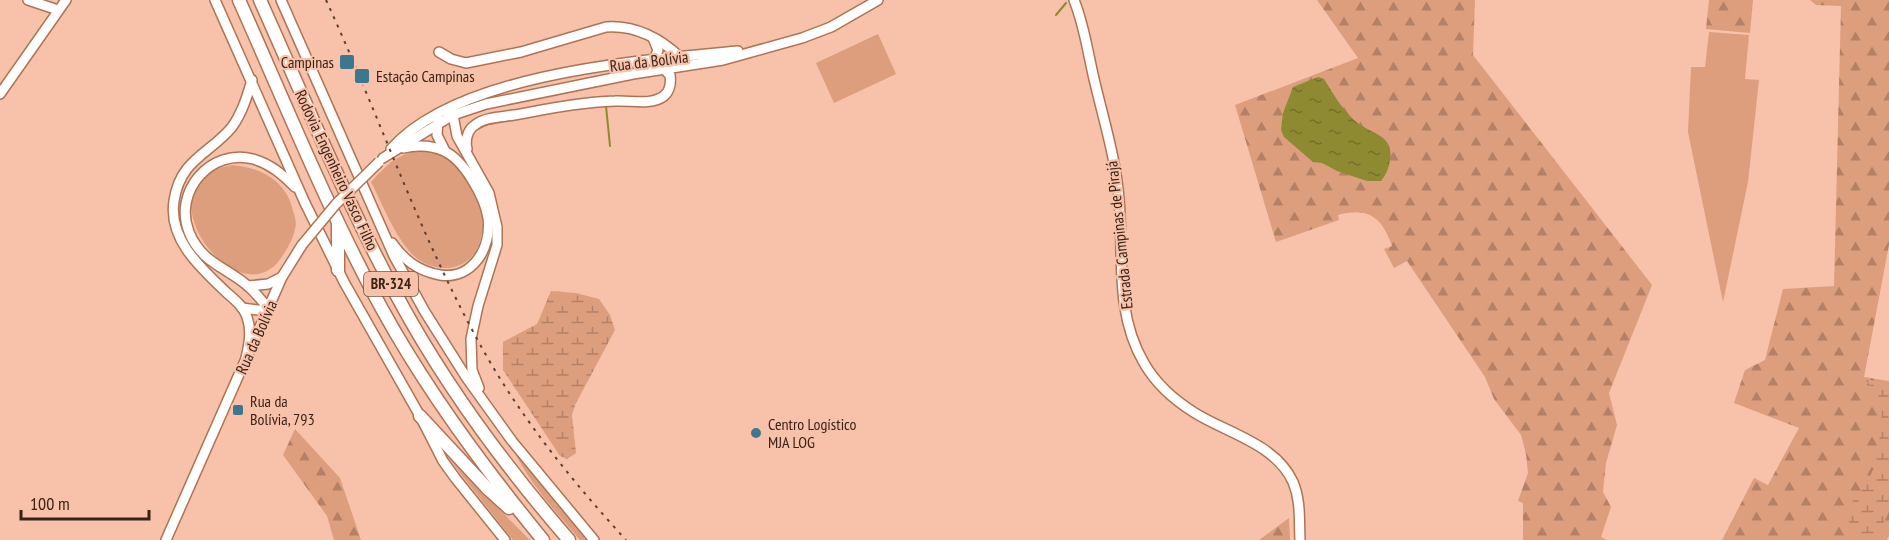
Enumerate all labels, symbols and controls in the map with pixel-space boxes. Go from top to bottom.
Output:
street label: Rua da Bolívia [609,46,689,76]
place label: Campinas [281,52,334,72]
marker: Campinas [338,53,356,71]
place label: Estação Campinas [376,66,475,86]
marker: Estação Campinas [353,67,371,85]
street label: Rodovia Engenheiro Vasco Filho [291,86,383,254]
street label: Estrada Campinas de Pirajá [1101,160,1137,310]
road number: BR-324 [364,272,418,296]
street label: Rua da Bolívia [231,297,281,377]
place label: Rua da Bolívia, 793 [250,391,315,429]
marker: Rua da Bolívia, 793 [231,403,245,417]
place label: Centro Logístico MJA LOG [768,414,857,452]
marker: Centro Logístico MJA LOG [749,426,763,440]
scale bar [21,483,148,521]
text: 100 m [30,492,70,515]

